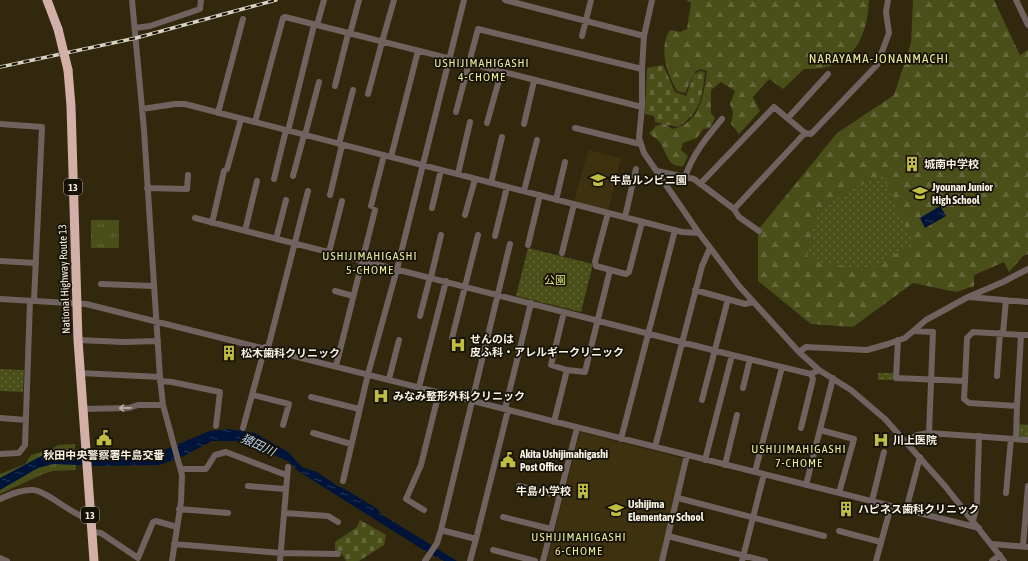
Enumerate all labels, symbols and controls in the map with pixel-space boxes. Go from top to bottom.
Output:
district label: NARAYAMA-JONANMACHI [809,51,949,66]
district label: USHIJIMAHIGASHI 4-CHOME [434,56,530,84]
building icon: 城南中学校 [903,155,921,173]
place label: 城南中学校 [924,158,979,170]
school or university icon: 牛島ルンビニ園 [589,171,607,189]
place label: 牛島ルンビニ園 [610,174,687,186]
road number: 13 [64,179,82,195]
place label: Jyounan Junior High School [931,181,994,206]
school or university icon: Jyounan Junior High School [911,184,929,202]
street label: National Highway Route 13 [56,224,72,334]
district label: USHIJIMAHIGASHI 5-CHOME [322,249,418,277]
park label: 公園 [544,274,566,286]
place label: せんのは 皮ふ科・アレルギークリニック [470,333,624,358]
hospital icon: せんのは 皮ふ科・アレルギークリニック [449,336,467,354]
building icon: 松木歯科クリニック [220,344,238,362]
place label: 松木歯科クリニック [241,347,340,359]
hospital icon: みなみ整形外科クリニック [372,387,390,405]
place label: みなみ整形外科クリニック [393,390,525,402]
one-way arrow [119,404,132,412]
public building icon: 秋田中央警察署牛島交番 [95,429,113,447]
water label: 猿田川 [239,431,279,460]
hospital icon: 川上医院 [872,431,890,449]
place label: 川上医院 [893,434,937,446]
district label: USHIJIMAHIGASHI 7-CHOME [751,442,847,470]
place label: Akita Ushijimahigashi Post Office [519,448,609,473]
place label: 秋田中央警察署牛島交番 [44,449,165,461]
public building icon: Akita Ushijimahigashi Post Office [499,451,517,469]
building icon: 牛島小学校 [574,482,592,500]
place label: 牛島小学校 [516,485,571,497]
place label: Ushijima Elementary School [628,498,705,523]
building icon: ハピネス歯科クリニック [837,500,855,518]
school or university icon: Ushijima Elementary School [607,501,625,519]
place label: ハピネス歯科クリニック [858,503,979,515]
road number: 13 [81,507,99,523]
district label: USHIJIMAHIGASHI 6-CHOME [531,530,627,558]

